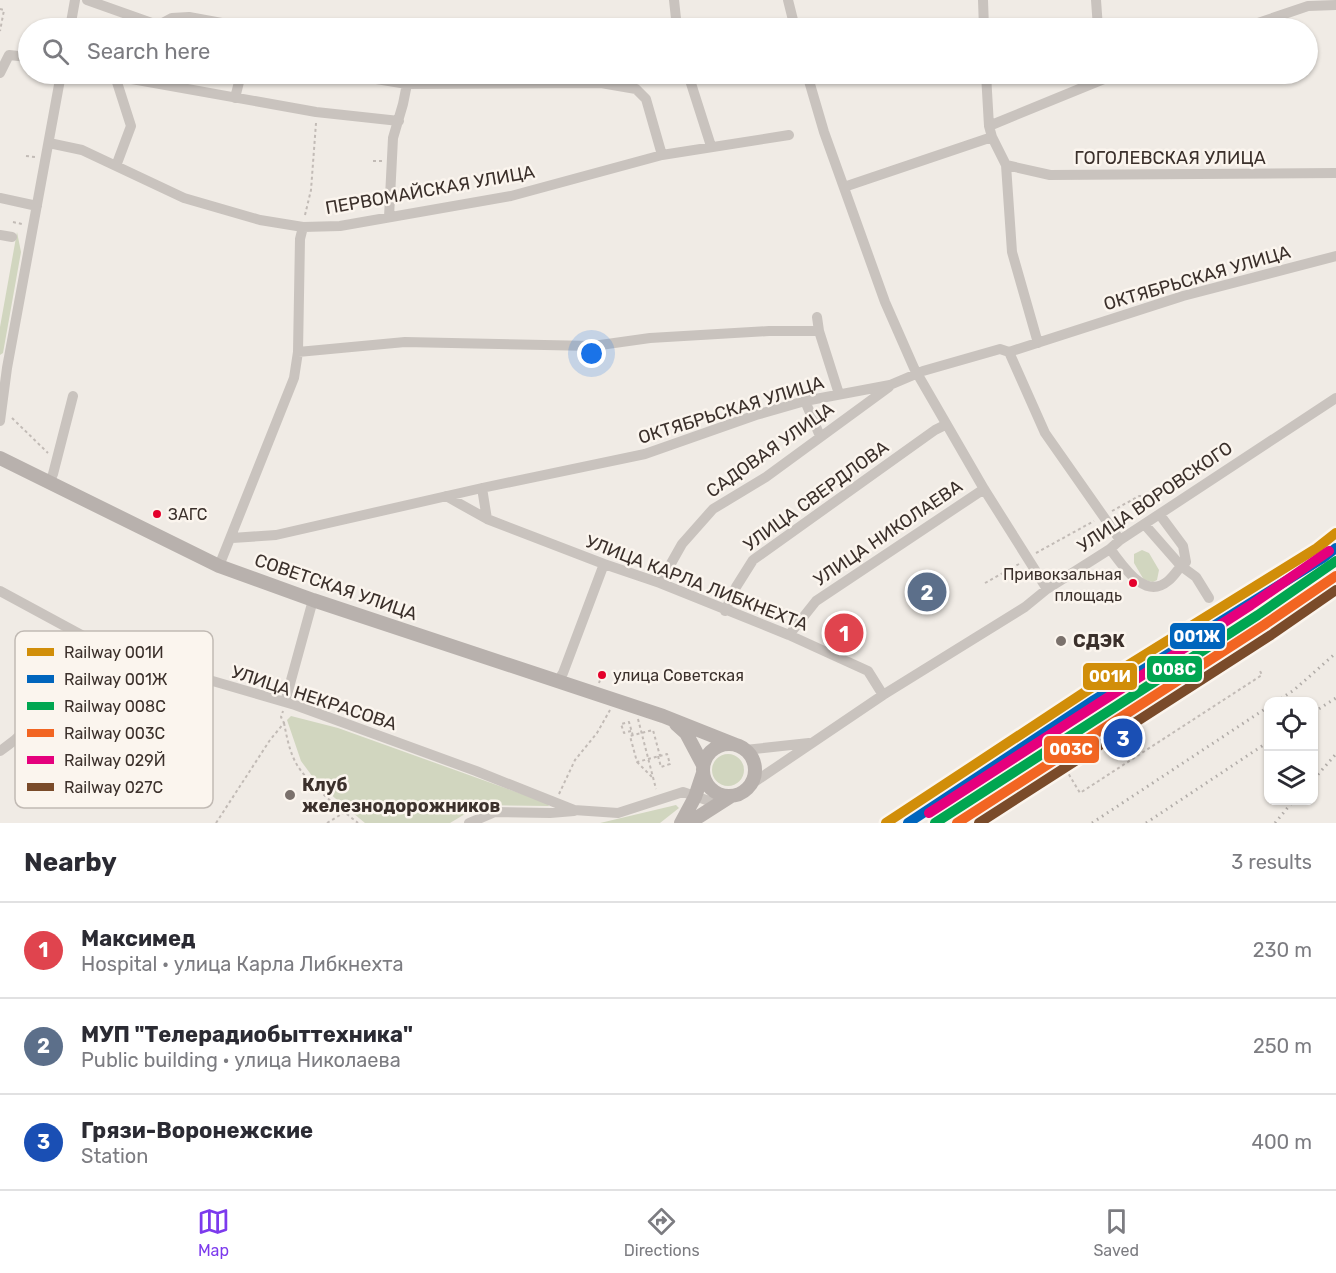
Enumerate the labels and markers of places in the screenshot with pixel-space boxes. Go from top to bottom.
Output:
place label: ЗАГС [168,505,207,524]
marker: ЗАГС [151,508,163,520]
place label: Привокзальная площадь [1003,565,1122,605]
pin: 2 [908,570,946,614]
marker: Привокзальная площадь [1127,577,1139,589]
pin: 1 [824,610,864,656]
place label: СДЭК [1073,630,1125,652]
marker: СДЭК [1054,634,1068,648]
place label: улица Советская [613,666,744,685]
marker: улица Советская [596,669,608,681]
pin: 3 [1104,716,1142,760]
place label: Клуб железнодорожников [302,774,501,817]
marker: Клуб железнодорожников [283,788,297,802]

